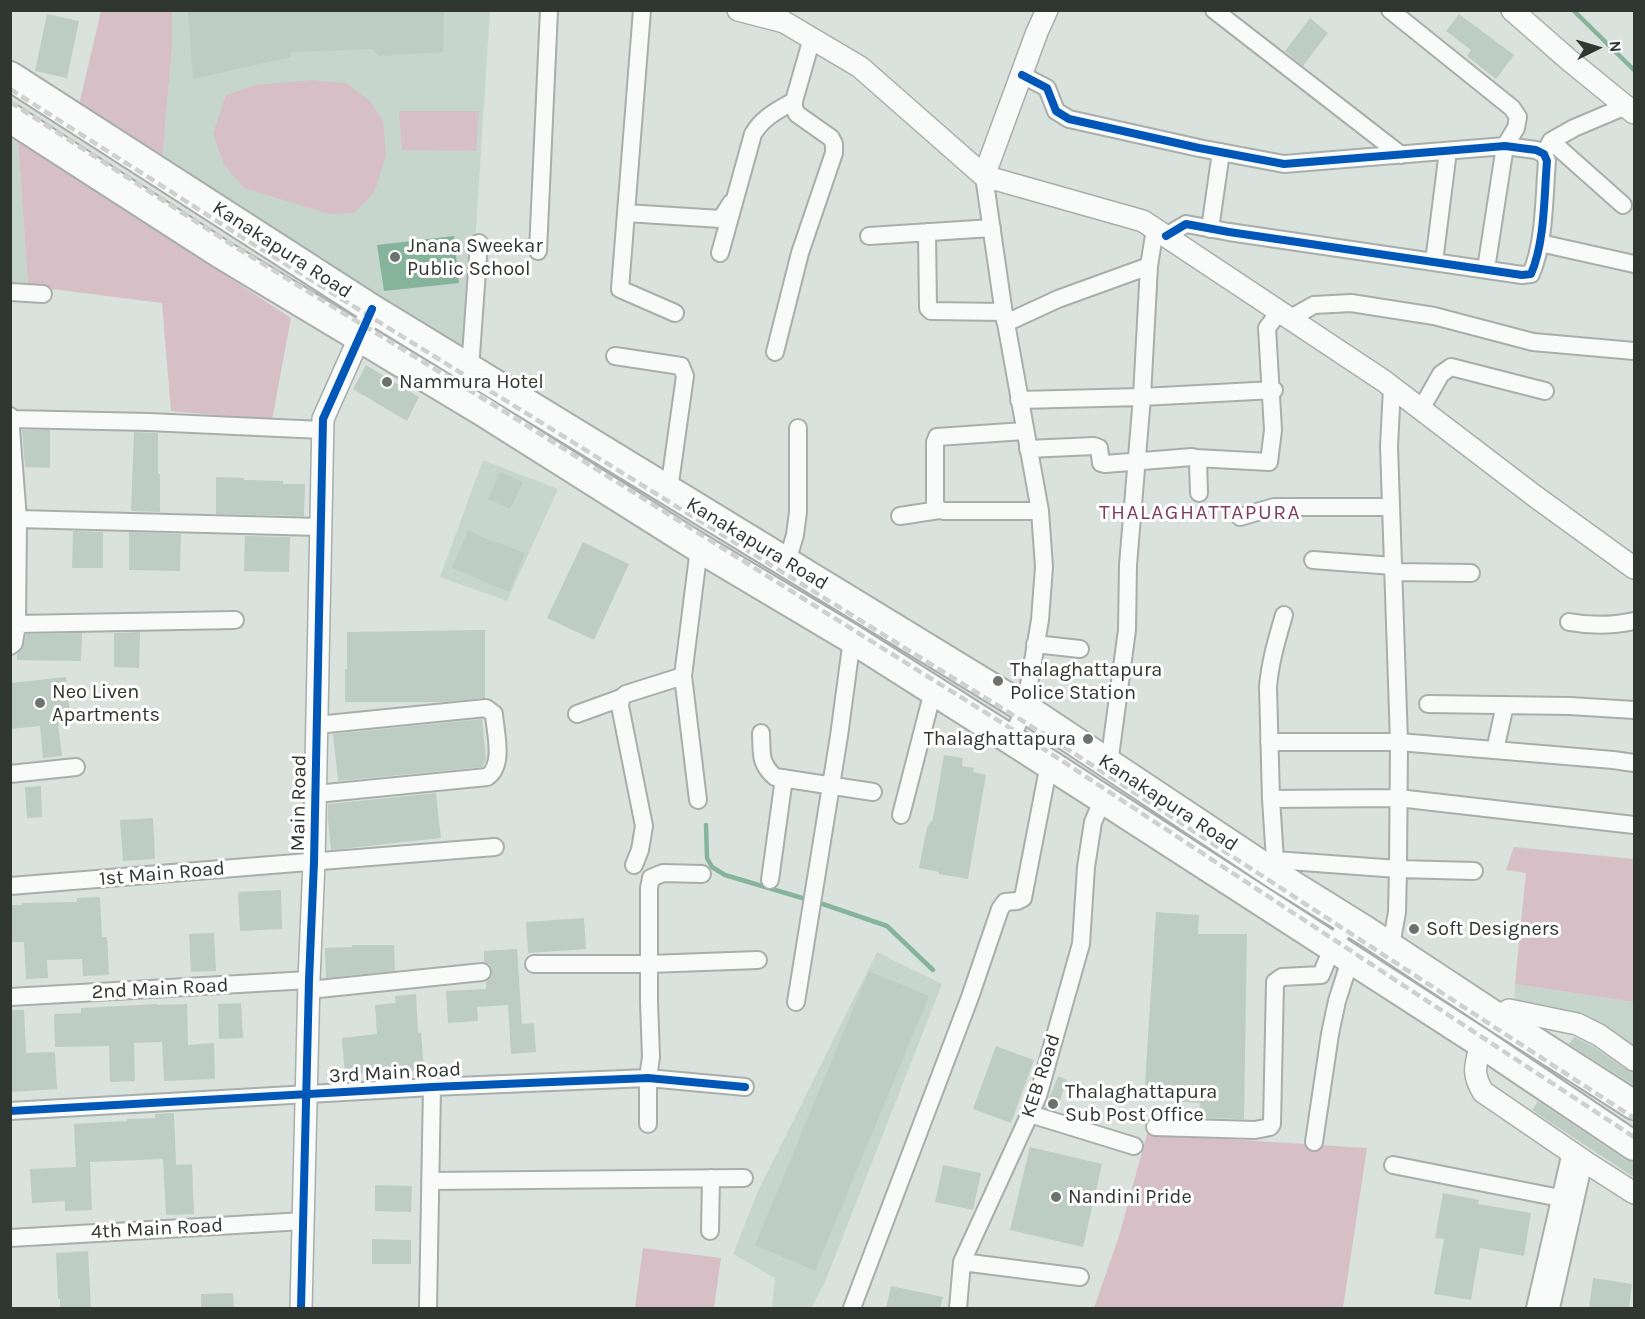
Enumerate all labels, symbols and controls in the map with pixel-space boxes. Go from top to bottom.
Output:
north arrow [1567,18,1627,78]
text: N [1605,40,1625,53]
street label: Kanakapura Road [208,196,356,304]
place label: Jnana Sweekar Public School [407,234,543,281]
marker: Jnana Sweekar Public School [388,250,402,264]
place label: Nammura Hotel [399,370,544,394]
marker: Nammura Hotel [380,375,394,389]
street label: Kanakapura Road [682,492,832,596]
district label: THALAGHATTAPURA [1099,500,1301,526]
place label: Thalaghattapura Police Station [1010,658,1162,705]
marker: Thalaghattapura Police Station [991,674,1005,688]
place label: Neo Liven Apartments [52,680,160,727]
marker: Neo Liven Apartments [33,696,47,710]
place label: Thalaghattapura [924,727,1076,751]
marker: Thalaghattapura [1081,732,1095,746]
street label: Kanakapura Road [1094,749,1242,857]
street label: Main Road [286,754,312,852]
street label: 1st Main Road [98,857,226,891]
place label: Soft Designers [1426,917,1559,941]
marker: Soft Designers [1407,922,1421,936]
street label: 2nd Main Road [91,973,229,1005]
street label: KEB Road [1016,1031,1066,1121]
street label: 3rd Main Road [328,1058,462,1088]
place label: Thalaghattapura Sub Post Office [1065,1080,1217,1127]
marker: Thalaghattapura Sub Post Office [1046,1097,1060,1111]
place label: Nandini Pride [1068,1185,1192,1209]
marker: Nandini Pride [1049,1190,1063,1204]
street label: 4th Main Road [90,1214,224,1244]

